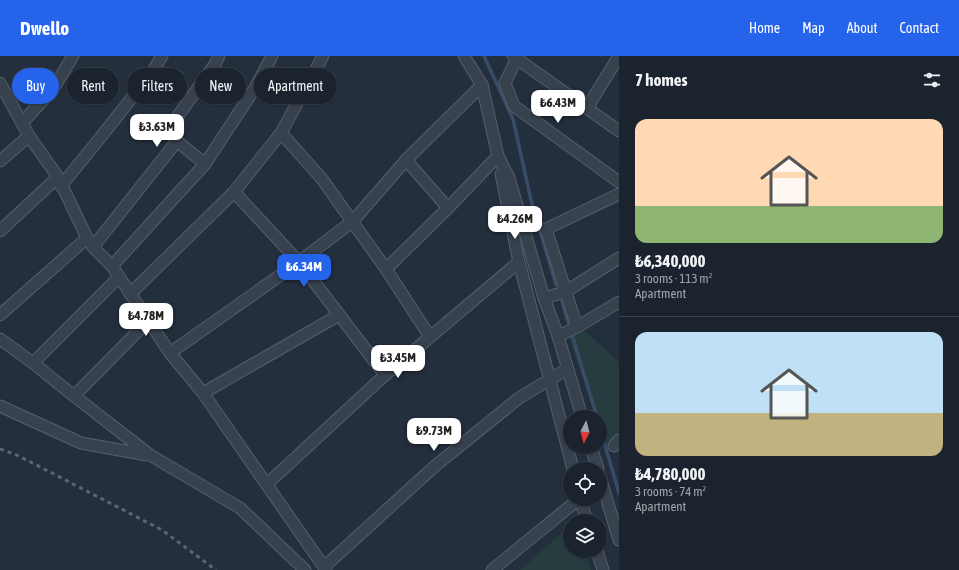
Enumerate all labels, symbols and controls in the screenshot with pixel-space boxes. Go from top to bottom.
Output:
text: Dwello [20,17,69,39]
text: Home [749,20,780,36]
text: Map [802,20,825,36]
text: About [847,20,878,36]
text: Contact [900,20,939,36]
chip: Buy [12,68,59,104]
chip: Rent [67,68,119,104]
chip: Filters [127,68,187,104]
chip: New [195,68,246,104]
chip: Apartment [254,68,337,104]
icon: filters [921,69,943,91]
text: 7 homes [635,70,688,90]
pin: ₺6.43M [525,90,591,124]
text: ₺6.43M [540,95,576,110]
pin: ₺3.63M [124,114,190,148]
text: ₺3.63M [139,119,175,134]
icon: home [753,145,825,217]
pin: ₺4.26M [482,206,548,240]
text: ₺4.26M [497,211,533,226]
text: ₺6,340,000 [635,251,705,271]
pin: ₺6.34M [271,254,337,288]
text: ₺6.34M [286,259,322,274]
text: 3 rooms · 113 m² [635,271,712,286]
text: Apartment [635,286,686,301]
pin: ₺4.78M [113,303,179,337]
text: ₺4.78M [128,308,164,323]
pin: ₺3.45M [365,345,431,379]
text: ₺3.45M [380,350,416,365]
icon: home [753,358,825,430]
north arrow [563,410,607,454]
map controls [563,410,607,558]
pin: ₺9.73M [401,418,467,452]
text: ₺9.73M [416,423,452,438]
button: locate [563,462,607,506]
text: ₺4,780,000 [635,464,705,484]
text: 3 rooms · 74 m² [635,484,706,499]
text: Apartment [635,499,686,514]
button: layers [563,514,607,558]

